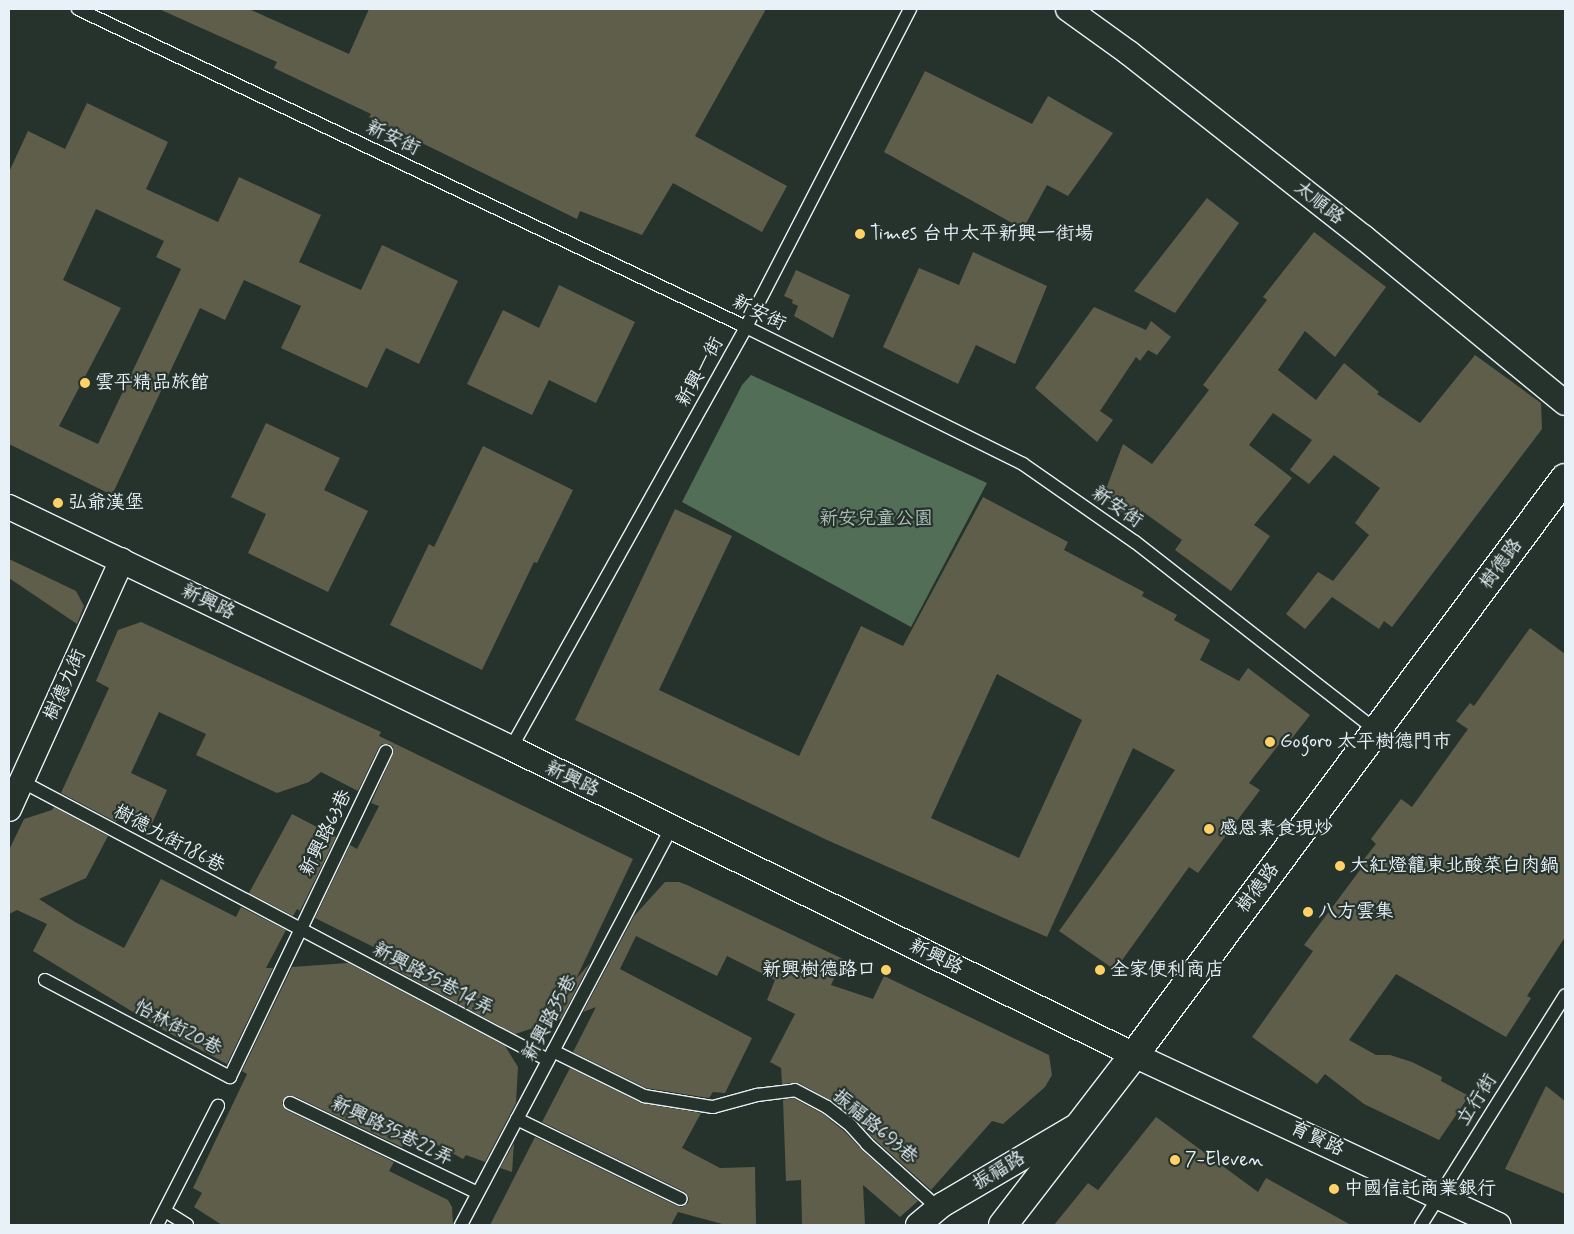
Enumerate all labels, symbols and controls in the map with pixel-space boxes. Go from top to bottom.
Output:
street label: 新安街 [362,116,424,160]
street label: 太順路 [1290,176,1348,230]
place label: Times 台中太平新興一街場 [870,223,1093,245]
marker: Times 台中太平新興一街場 [854,228,866,240]
street label: 新安街 [728,290,790,336]
street label: 新興一街 [672,333,728,411]
place label: 雲平精品旅館 [95,372,209,394]
marker: 雲平精品旅館 [79,377,91,389]
street label: 新安街 [1087,481,1147,533]
place label: 弘爺漢堡 [68,492,144,514]
marker: 弘爺漢堡 [52,497,64,509]
park label: 新安兒童公園 [819,508,933,530]
street label: 樹德路 [1475,534,1527,594]
street label: 新興路 [177,579,239,625]
street label: 樹德九街 [39,646,91,724]
place label: Gogoro 太平樹德門市 [1280,731,1451,753]
marker: Gogoro 太平樹德門市 [1264,736,1276,748]
street label: 新興路 [541,756,603,802]
street label: 新興路63巷 [295,786,357,880]
street label: 樹德九街186巷 [109,800,229,878]
place label: 感恩素食現炒 [1219,818,1333,840]
marker: 感恩素食現炒 [1203,823,1215,835]
place label: 大紅燈籠東北酸菜白肉鍋 [1350,855,1559,877]
street label: 樹德路 [1232,858,1284,918]
marker: 大紅燈籠東北酸菜白肉鍋 [1334,860,1346,872]
place label: 八方雲集 [1318,901,1394,923]
marker: 八方雲集 [1302,906,1314,918]
street label: 新興路 [905,934,967,980]
street label: 新興路35巷14弄 [369,938,497,1020]
place label: 新興樹德路口 [762,959,876,981]
place label: 全家便利商店 [1110,959,1224,981]
marker: 新興樹德路口 [880,964,892,976]
marker: 全家便利商店 [1094,964,1106,976]
street label: 新興路35巷 [518,971,582,1065]
street label: 怡林街20巷 [130,995,226,1061]
street label: 立行街 [1452,1070,1502,1130]
street label: 振福路693巷 [828,1085,922,1169]
street label: 新興路35巷22弄 [327,1092,457,1170]
street label: 育賢路 [1286,1117,1348,1161]
street label: 振福路 [969,1147,1029,1195]
place label: 7-Eleven [1185,1149,1263,1171]
marker: 7-Eleven [1169,1154,1181,1166]
place label: 中國信託商業銀行 [1344,1178,1496,1200]
marker: 中國信託商業銀行 [1328,1183,1340,1195]

